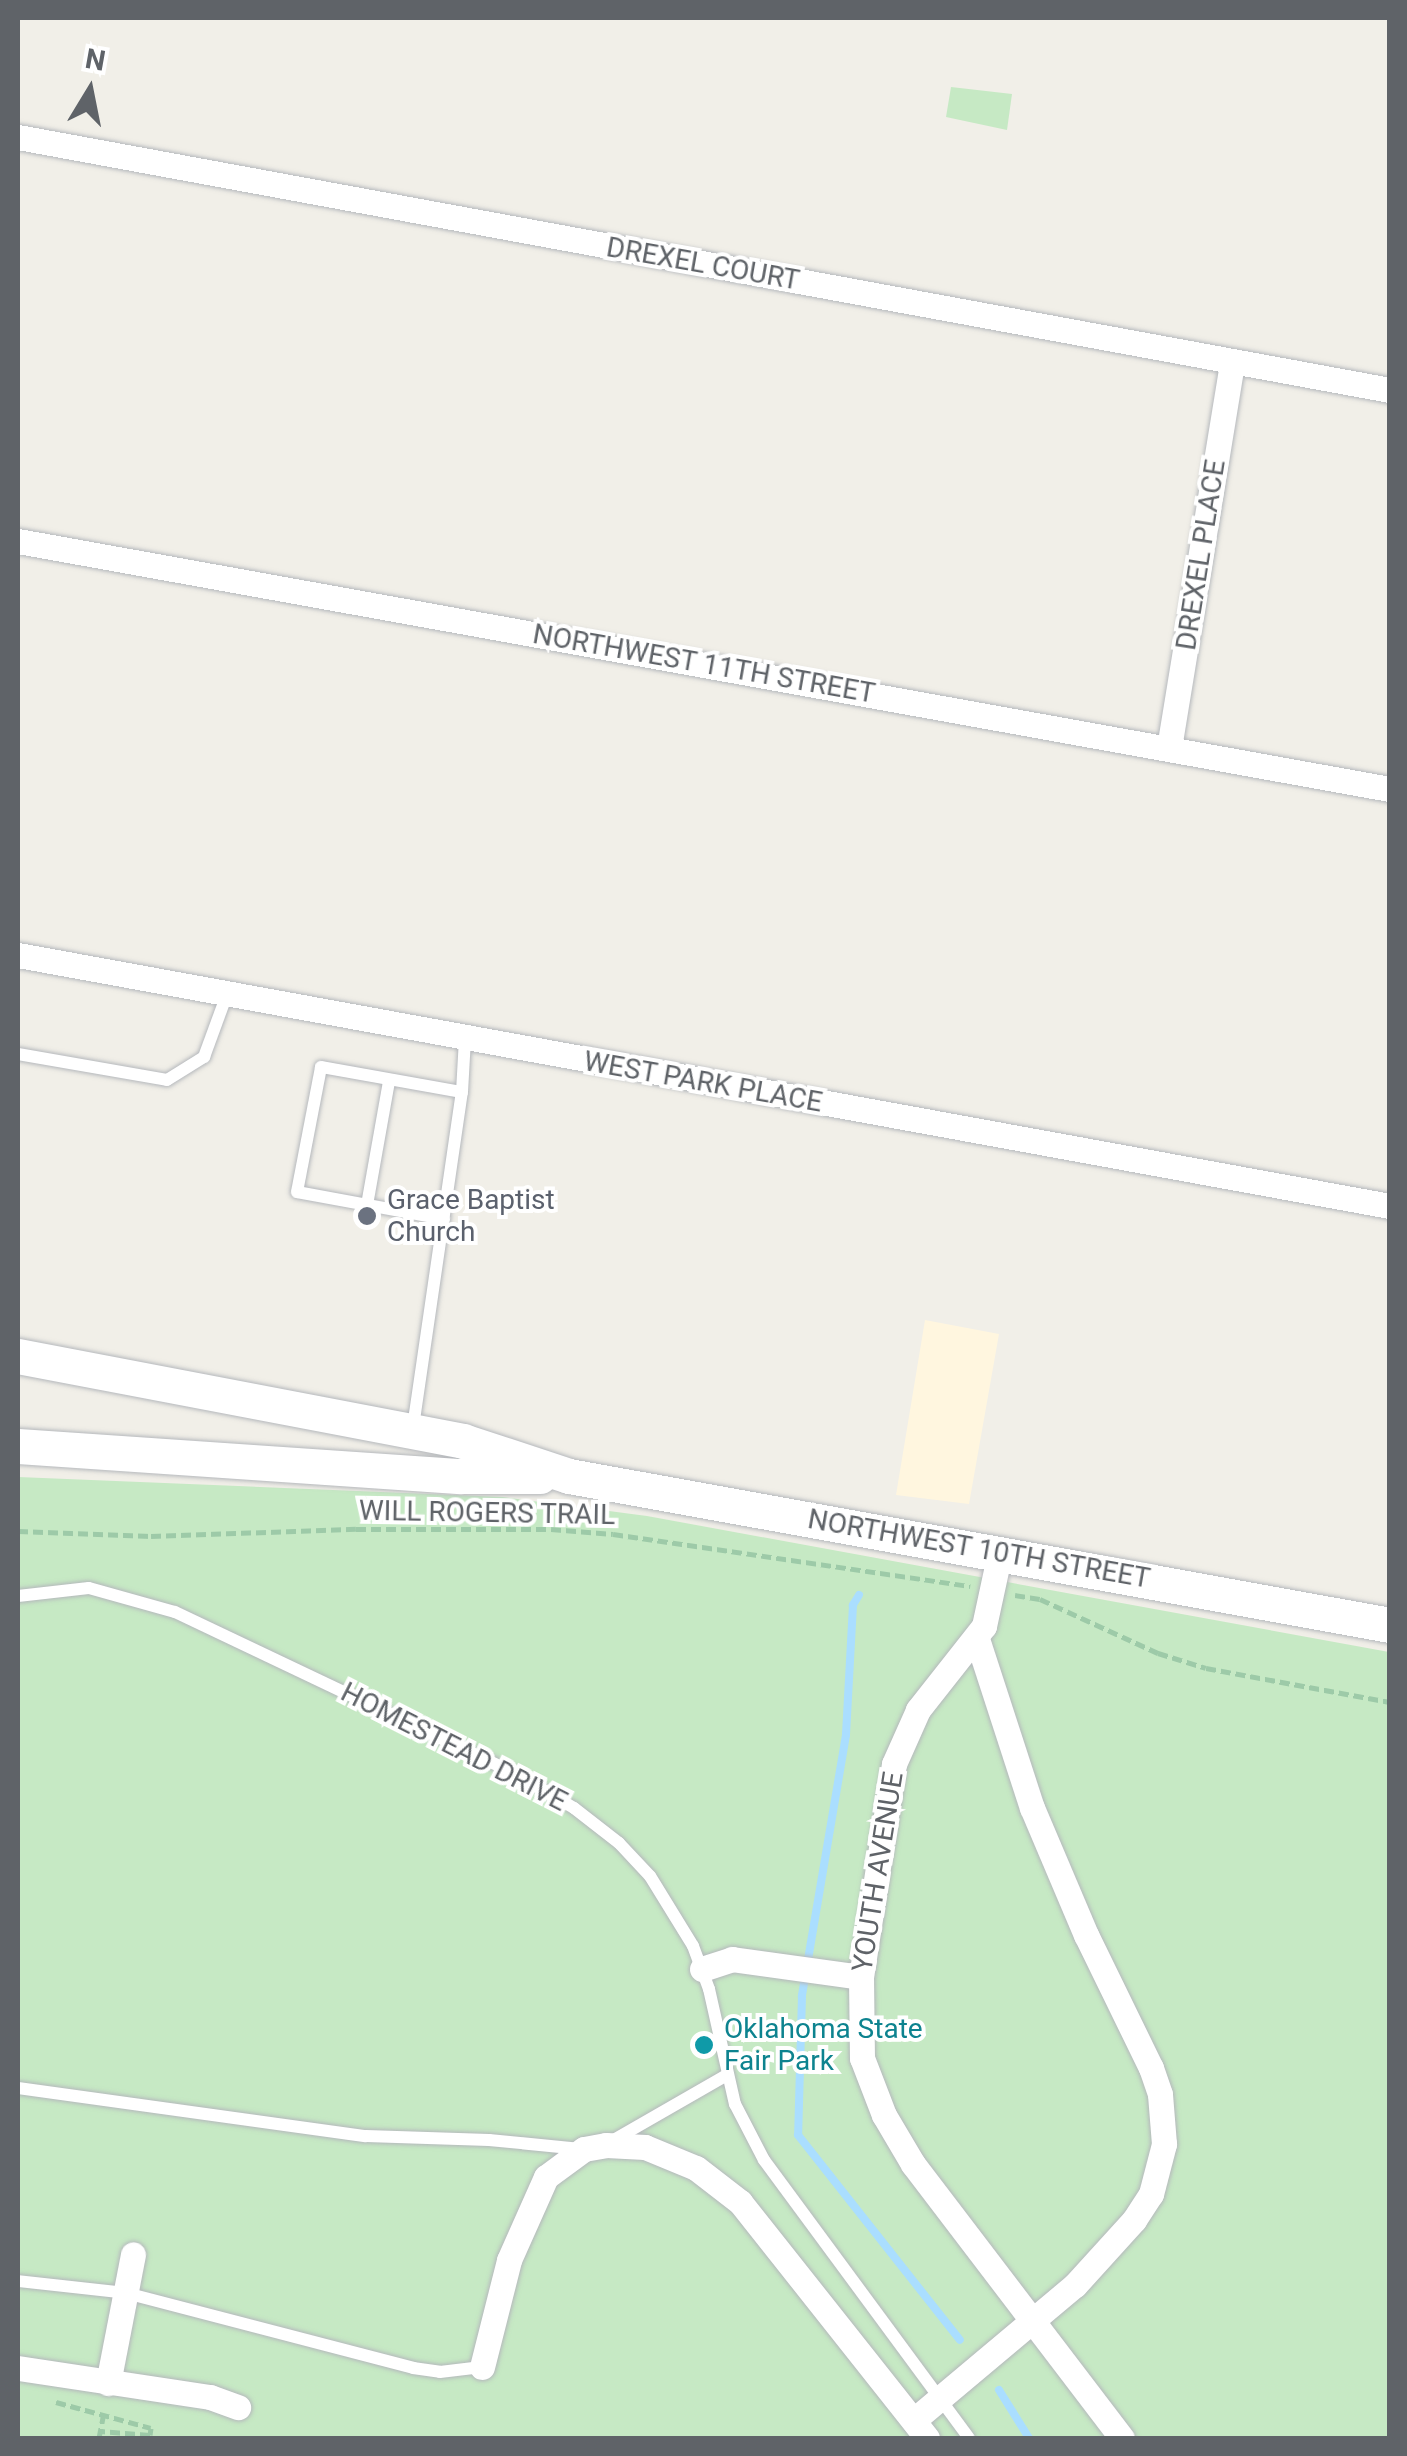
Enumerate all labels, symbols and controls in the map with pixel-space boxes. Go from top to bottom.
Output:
north arrow [40,40,140,140]
text: N [83,42,108,78]
street label: DREXEL COURT [604,230,802,298]
street label: DREXEL PLACE [1169,457,1233,653]
street label: NORTHWEST 11TH STREET [530,617,878,711]
street label: WEST PARK PLACE [581,1044,825,1120]
place label: Grace Baptist Church [387,1183,555,1249]
marker: Grace Baptist Church [356,1205,378,1227]
street label: WILL ROGERS TRAIL [358,1494,616,1532]
street label: NORTHWEST 10TH STREET [805,1502,1153,1596]
street label: HOMESTEAD DRIVE [335,1675,573,1819]
street label: YOUTH AVENUE [846,1769,910,1975]
place label: Oklahoma State Fair Park [724,2012,923,2078]
marker: Oklahoma State Fair Park [693,2034,715,2056]

